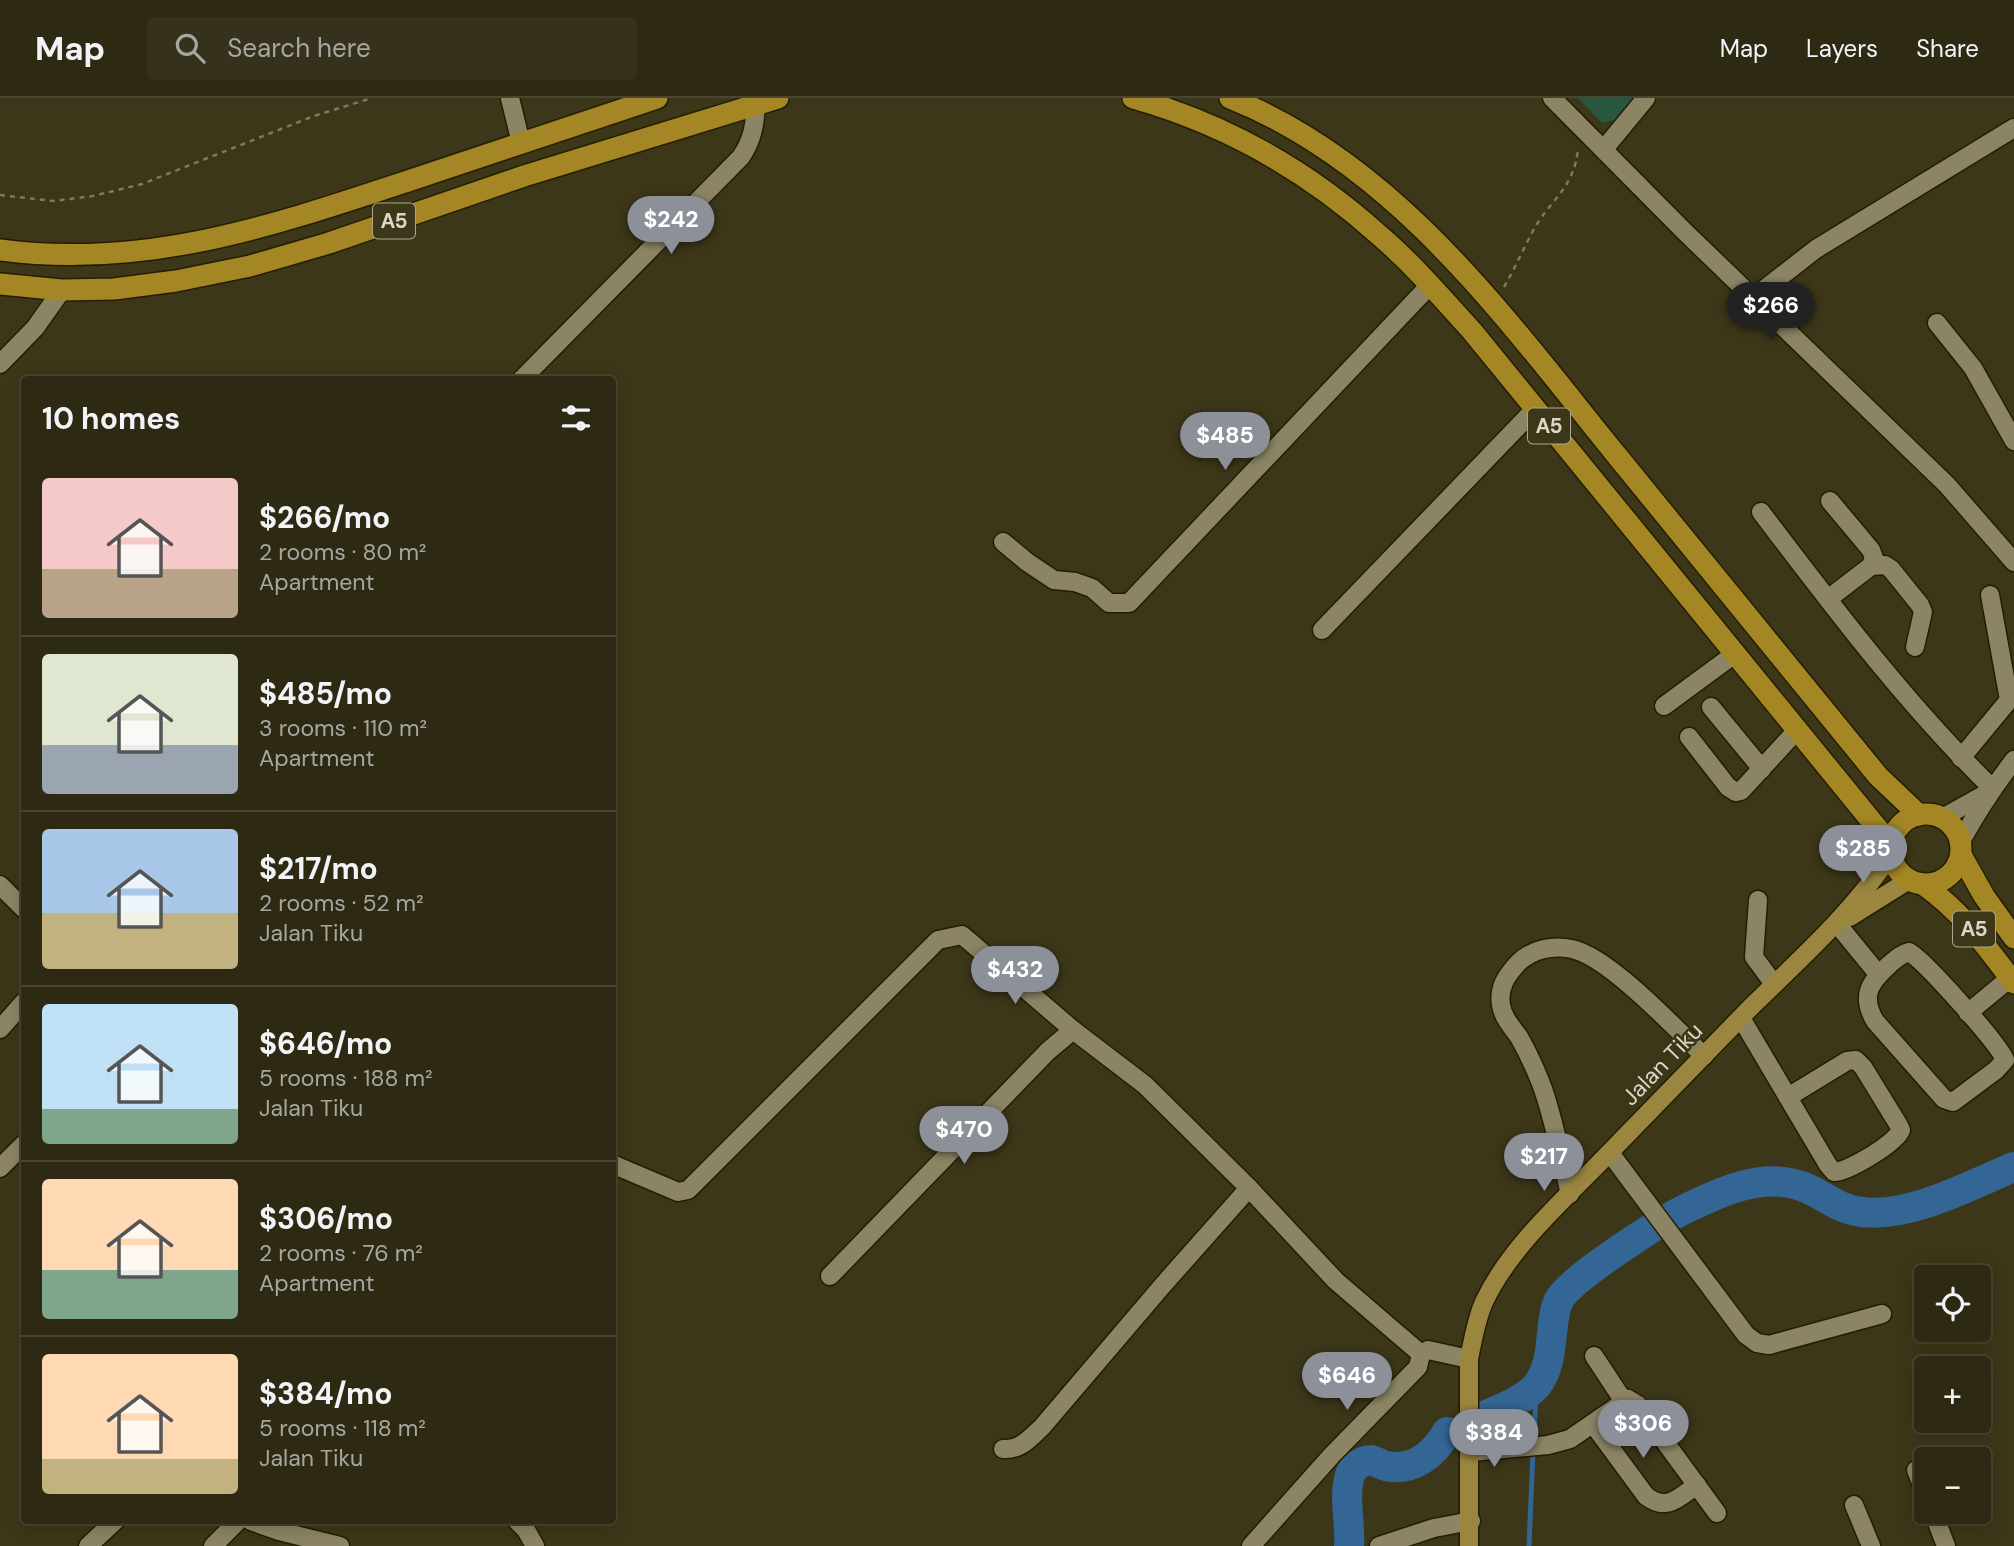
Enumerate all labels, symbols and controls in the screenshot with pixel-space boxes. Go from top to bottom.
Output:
search box [147,17,637,80]
text: Map [35,27,105,70]
icon: search [171,29,209,67]
text: Search here [227,31,371,65]
text: Map [1720,33,1768,64]
text: Layers [1806,33,1878,64]
text: Share [1916,33,1979,64]
pin: $242 [630,197,712,256]
road number: A5 [373,204,415,238]
text: $242 [643,204,699,234]
pin: $266 [1730,282,1812,342]
text: $266 [1743,290,1799,320]
text: 10 homes [42,399,180,438]
icon: filters [557,399,595,437]
road number: A5 [1528,408,1570,444]
pin: $485 [1184,412,1266,472]
text: $485 [1196,420,1254,450]
text: $266/mo [259,498,390,537]
icon: home [98,506,182,590]
text: 2 rooms · 80 m² [259,537,426,567]
text: Apartment [259,567,374,597]
text: $485/mo [259,674,392,713]
icon: home [98,682,182,766]
text: 3 rooms · 110 m² [259,713,427,743]
text: Apartment [259,743,374,773]
pin: $285 [1822,826,1904,885]
text: $285 [1835,833,1891,863]
text: $217/mo [259,849,378,888]
icon: home [98,857,182,941]
text: 2 rooms · 52 m² [259,888,424,918]
road number: A5 [1953,912,1995,946]
text: Jalan Tiku [259,918,363,948]
pin: $432 [974,946,1056,1006]
text: $432 [987,954,1043,984]
street label: Jalan Tiku [1615,1016,1709,1112]
text: $646/mo [259,1024,392,1063]
icon: home [98,1032,182,1116]
text: 5 rooms · 188 m² [259,1063,433,1093]
text: Jalan Tiku [259,1093,363,1123]
pin: $470 [923,1107,1005,1166]
text: $470 [935,1114,993,1144]
pin: $217 [1503,1134,1585,1193]
text: $217 [1520,1141,1568,1171]
text: $306/mo [259,1199,393,1238]
icon: home [98,1207,182,1291]
text: 2 rooms · 76 m² [259,1238,423,1268]
map controls [1914,1265,1991,1524]
button: locate [1914,1265,1991,1342]
text: Apartment [259,1268,374,1298]
pin: $646 [1306,1352,1388,1412]
button: + [1914,1356,1991,1433]
text: $646 [1318,1360,1376,1390]
text: $384/mo [259,1374,392,1413]
icon: home [98,1382,182,1466]
pin: $306 [1602,1400,1684,1460]
text: $306 [1614,1408,1672,1438]
pin: $384 [1453,1410,1535,1469]
text: 5 rooms · 118 m² [259,1413,426,1443]
text: $384 [1465,1417,1523,1447]
text: Jalan Tiku [259,1443,363,1473]
button: − [1914,1447,1991,1524]

